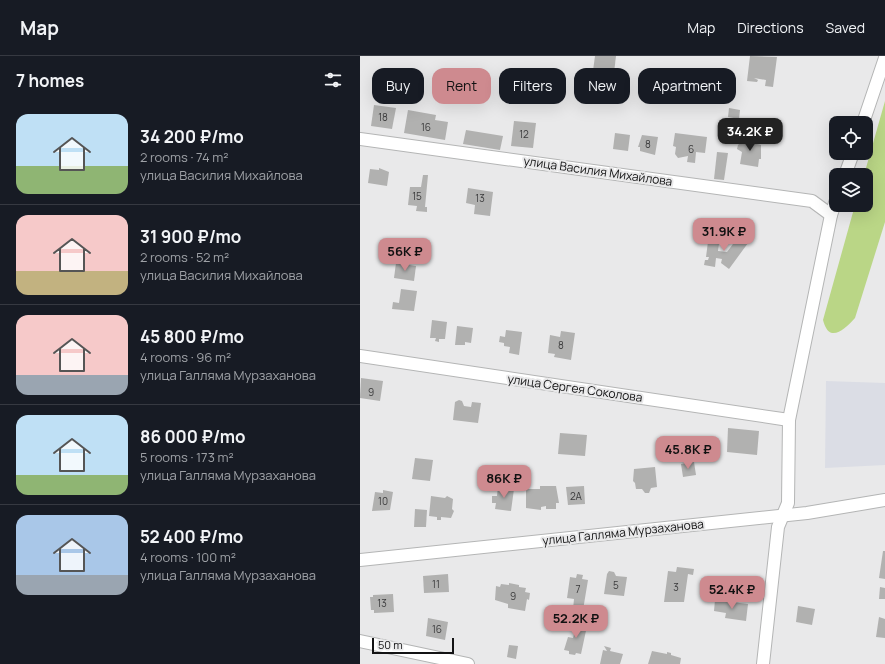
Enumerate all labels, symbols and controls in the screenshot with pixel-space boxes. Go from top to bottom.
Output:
text: Map [20,15,59,41]
text: Map [687,18,715,37]
text: Directions [737,18,804,37]
text: Saved [826,18,865,37]
chip: Buy [372,68,424,104]
chip: Rent [432,68,491,104]
chip: Filters [499,68,566,104]
chip: New [574,68,630,104]
chip: Apartment [638,68,736,104]
text: 7 homes [16,69,84,92]
icon: filters [322,69,344,91]
house number: 18 [378,110,388,124]
map controls [829,116,873,212]
button: locate [829,116,873,160]
pin: 34.2K ₽ [713,118,787,152]
house number: 16 [421,120,431,134]
text: 34.2K ₽ [727,122,773,140]
text: 34 200 ₽/mo [140,125,244,148]
house number: 12 [519,127,529,141]
icon: home [48,130,96,178]
house number: 8 [645,137,651,151]
house number: 6 [688,142,694,156]
text: 2 rooms · 74 m² [140,148,228,166]
street label: улица Василия Михайлова [522,152,674,190]
text: улица Василия Михайлова [140,166,303,184]
button: layers [829,168,873,212]
house number: 15 [412,189,422,203]
house number: 13 [475,191,485,205]
pin: 31.9K ₽ [687,218,761,252]
text: 31.9K ₽ [702,222,746,240]
text: 31 900 ₽/mo [140,225,241,248]
icon: home [48,231,96,279]
pin: 56K ₽ [377,238,433,272]
text: 56K ₽ [387,242,423,260]
text: 2 rooms · 52 m² [140,248,229,266]
text: улица Василия Михайлова [140,266,303,284]
text: 45 800 ₽/mo [140,325,244,348]
icon: home [48,331,96,379]
house number: 8 [558,338,564,352]
text: 4 rooms · 96 m² [140,348,231,366]
text: улица Галляма Мурзаханова [140,366,316,384]
street label: улица Сергея Соколова [506,370,644,406]
house number: 9 [368,385,374,399]
text: 86 000 ₽/mo [140,425,245,448]
icon: home [48,431,96,479]
pin: 45.8K ₽ [651,436,725,470]
text: 45.8K ₽ [664,440,712,458]
text: 5 rooms · 173 m² [140,448,234,466]
pin: 86K ₽ [476,465,532,499]
text: улица Галляма Мурзаханова [140,466,316,484]
text: 86K ₽ [486,469,522,487]
house number: 2А [570,489,583,503]
house number: 10 [378,494,388,508]
street label: улица Галляма Мурзаханова [541,515,705,549]
text: 52 400 ₽/mo [140,525,243,548]
icon: home [48,531,96,579]
text: 4 rooms · 100 m² [140,548,236,566]
text: улица Галляма Мурзаханова [140,566,316,584]
pin: 52.4K ₽ [695,576,769,610]
house number: 11 [432,577,440,591]
house number: 5 [613,578,619,592]
house number: 3 [673,580,679,594]
text: 52.4K ₽ [709,580,755,598]
house number: 7 [575,582,581,596]
house number: 9 [510,589,516,603]
house number: 13 [377,596,387,610]
pin: 52.2K ₽ [539,605,613,639]
text: 52.2K ₽ [553,609,599,627]
house number: 16 [432,622,442,636]
scale bar [372,636,454,655]
text: 50 m [378,637,403,652]

